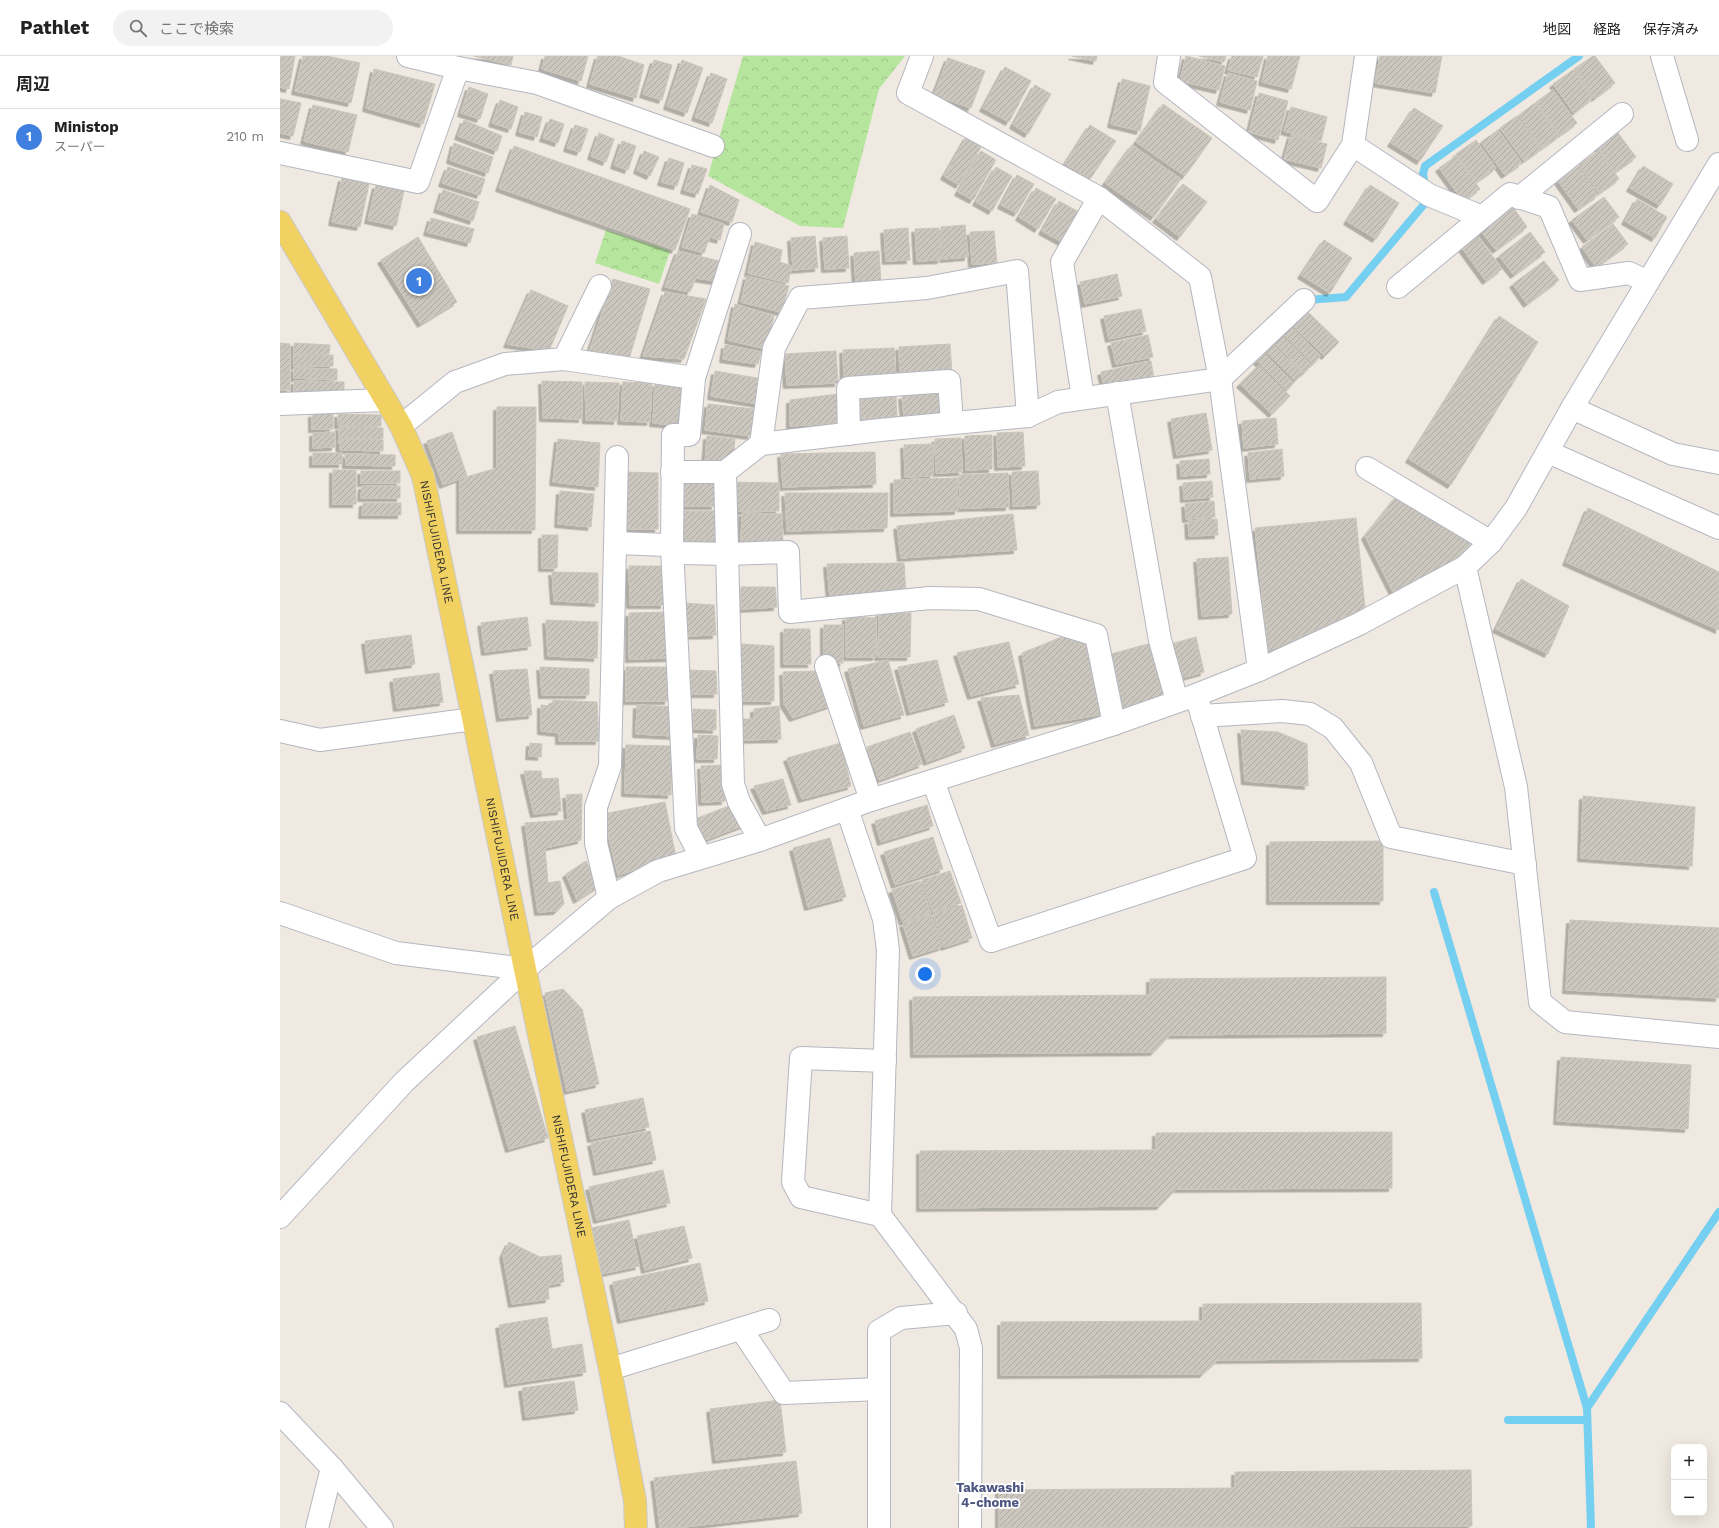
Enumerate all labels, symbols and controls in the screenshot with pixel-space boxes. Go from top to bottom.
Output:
search box [113,10,393,46]
text: Pathlet [20,16,89,39]
icon: search [127,17,149,39]
text: ここで検索 [159,20,234,38]
text: 地図 [1543,21,1571,37]
text: 経路 [1593,21,1621,37]
text: 保存済み [1643,21,1699,37]
text: 周辺 [16,74,50,94]
text: Ministop [54,118,119,136]
text: 1 [26,129,32,144]
text: 210 m [226,129,264,144]
text: スーパー [54,139,106,154]
pin: 1 [406,266,432,296]
street label: NISHIFUJIIDERA LINE [417,479,456,605]
street label: NISHIFUJIIDERA LINE [483,796,522,922]
your location [915,964,935,984]
street label: NISHIFUJIIDERA LINE [549,1113,589,1239]
map controls [1671,1444,1707,1516]
button: + [1671,1444,1707,1480]
district label: Takawashi 4-chome [956,1480,1024,1510]
button: − [1671,1480,1707,1516]

